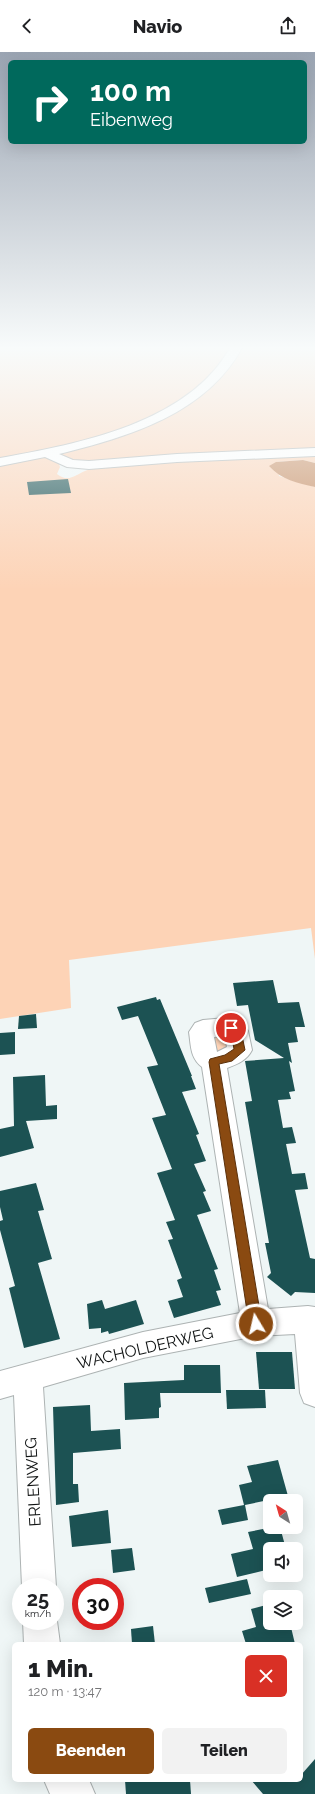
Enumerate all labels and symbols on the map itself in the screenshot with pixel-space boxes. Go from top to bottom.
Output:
pin [214,1011,248,1045]
position arrow [235,1303,277,1345]
street label: WACHOLDERWEG [75,1323,215,1373]
street label: ERLENWEG [21,1437,45,1527]
north arrow [263,1494,303,1534]
speed limit sign: 30 [72,1578,124,1630]

